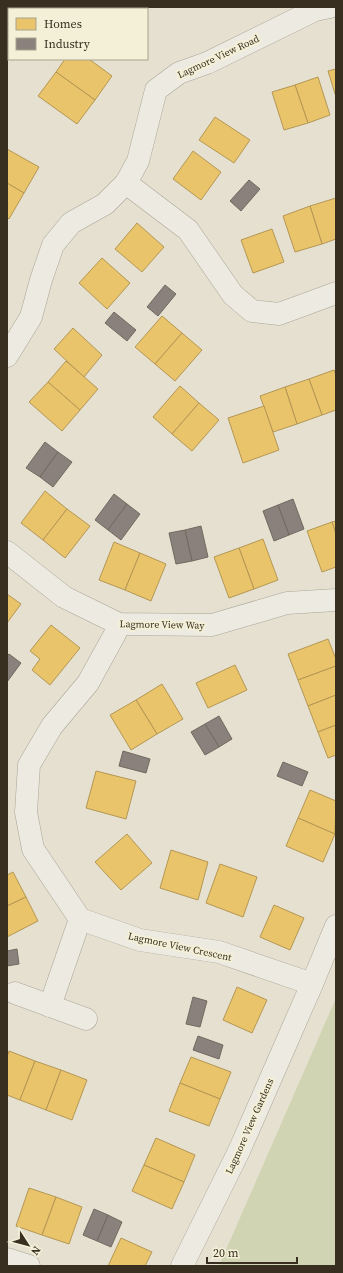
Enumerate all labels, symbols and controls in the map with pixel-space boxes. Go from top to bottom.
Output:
legend [8,8,148,60]
text: Homes [44,16,82,32]
street label: Lagmore View Road [175,32,262,81]
text: Industry [44,36,91,52]
street label: Lagmore View Way [119,617,205,632]
street label: Lagmore View Crescent [127,929,234,964]
street label: Lagmore View Gardens [222,1076,276,1176]
north arrow [8,1225,48,1265]
scale bar [207,1239,297,1265]
text: N [27,1243,44,1258]
text: 20 m [213,1245,239,1261]

